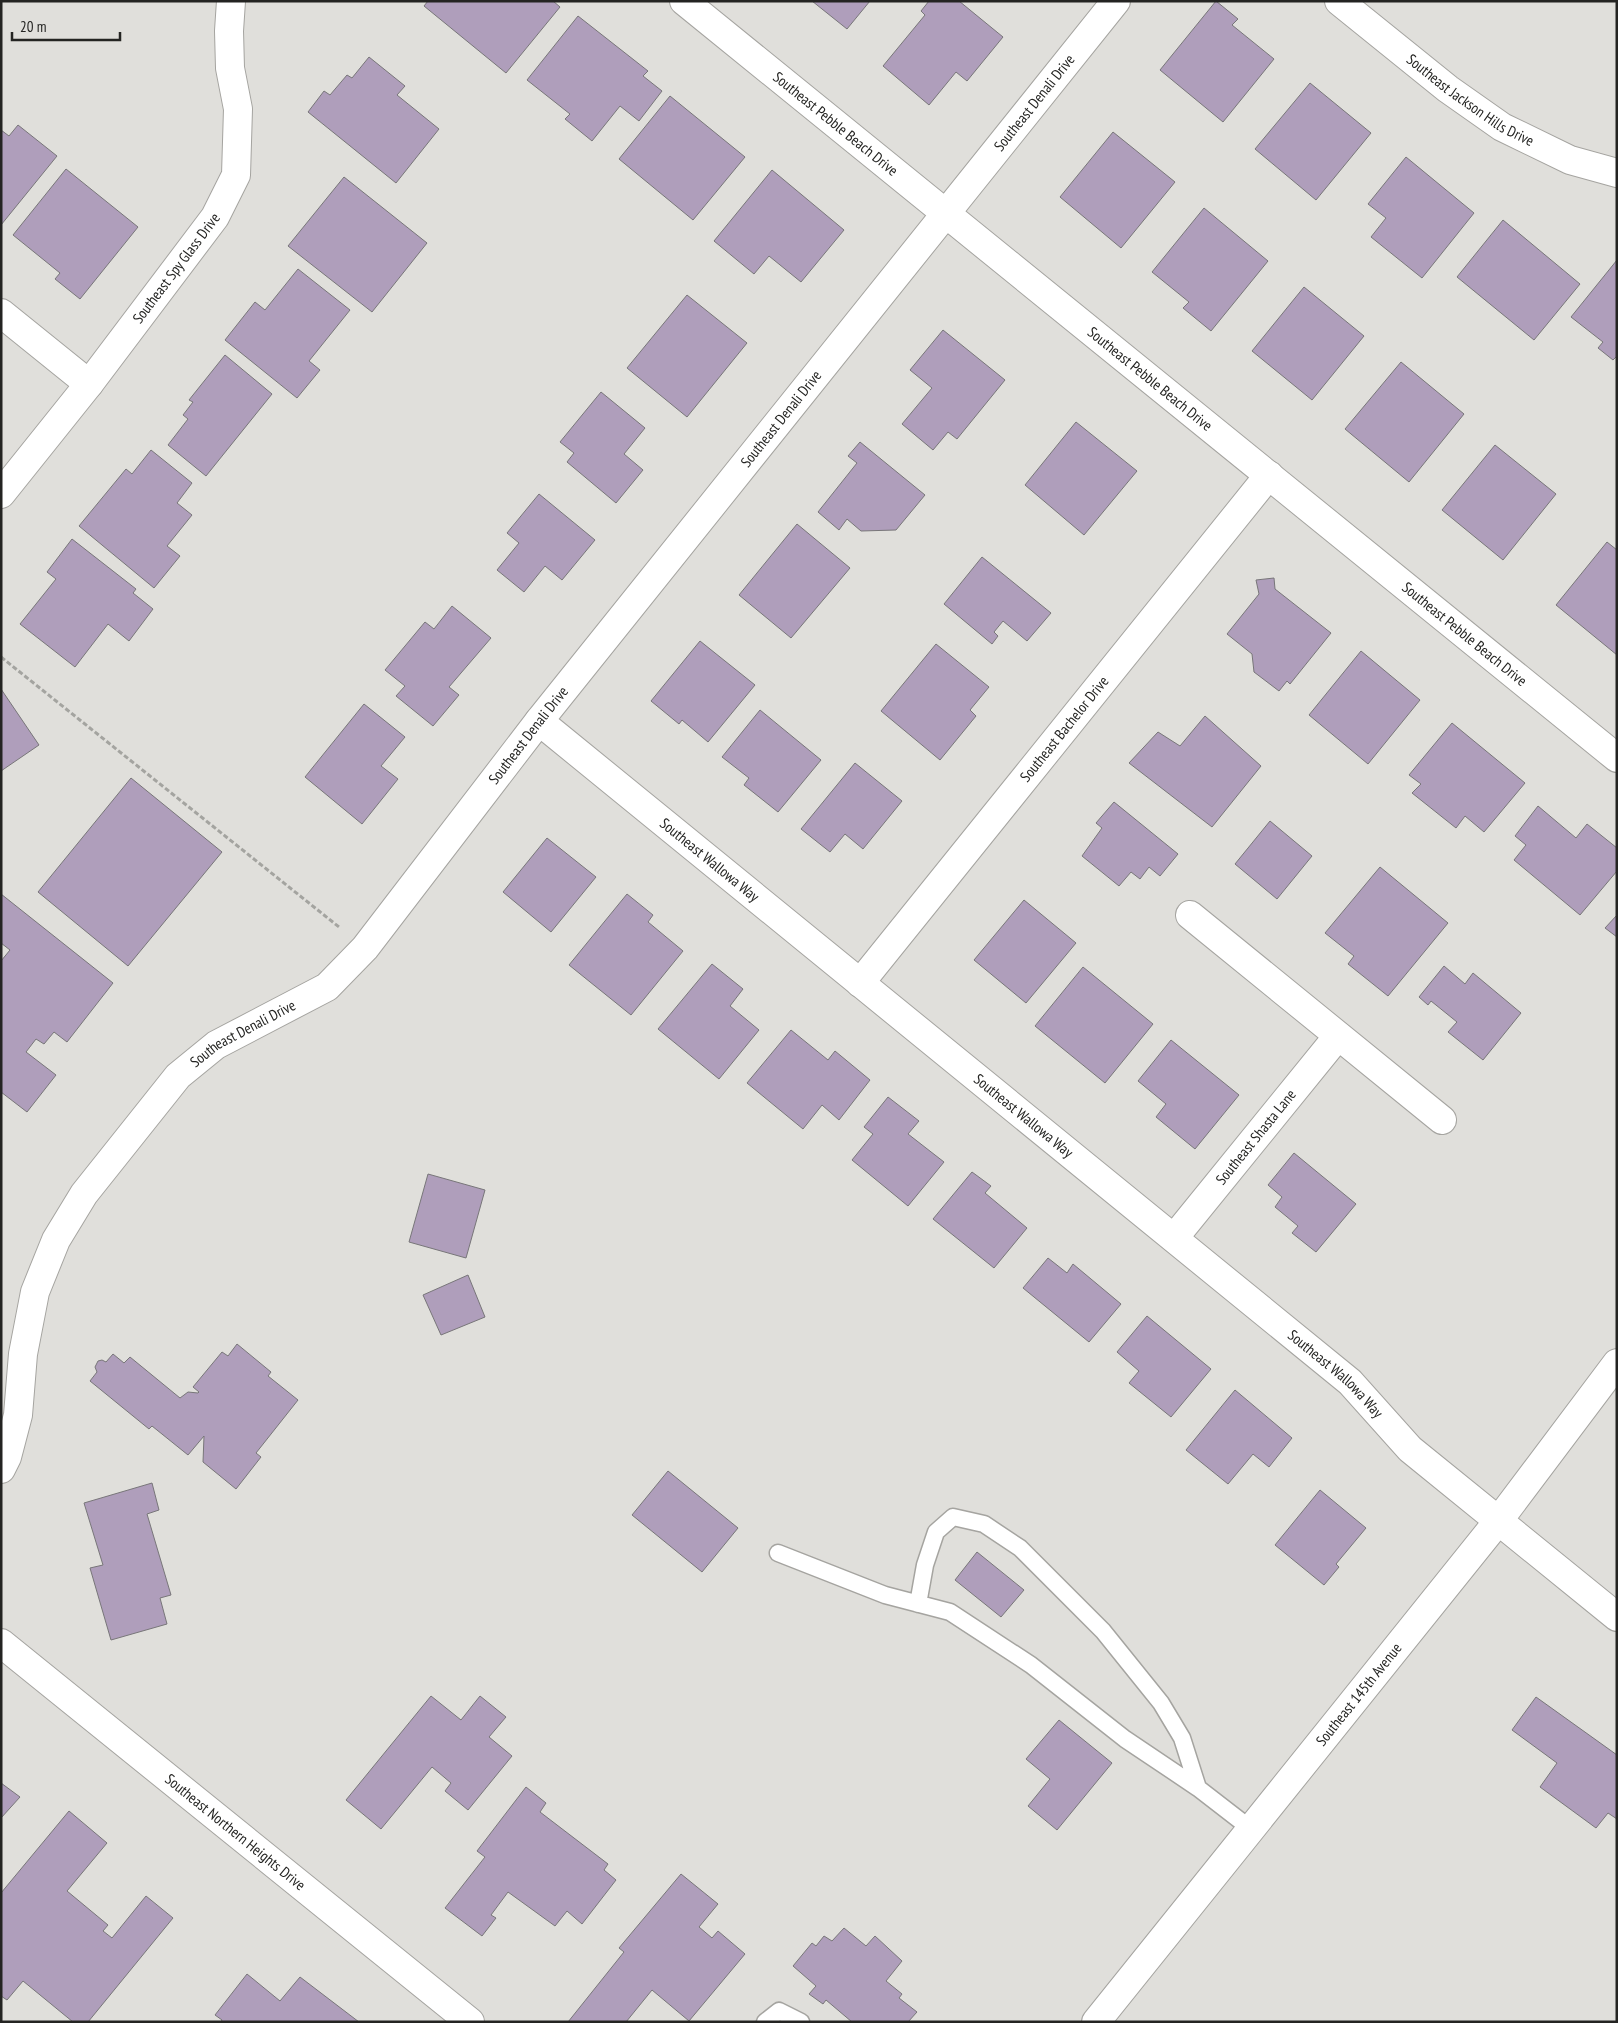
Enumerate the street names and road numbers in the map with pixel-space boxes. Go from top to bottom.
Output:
street label: Southeast Jackson Hills Drive [1403,49,1537,150]
street label: Southeast Denali Drive [990,50,1079,155]
street label: Southeast Pebble Beach Drive [770,67,902,180]
street label: Southeast Spy Glass Drive [128,209,224,327]
street label: Southeast Pebble Beach Drive [1084,322,1216,435]
street label: Southeast Denali Drive [736,366,825,471]
street label: Southeast Pebble Beach Drive [1399,578,1531,690]
street label: Southeast Bachelor Drive [1016,672,1112,786]
street label: Southeast Denali Drive [484,682,572,788]
street label: Southeast Wallowa Way [656,814,764,906]
street label: Southeast Denali Drive [186,995,298,1071]
street label: Southeast Wallowa Way [970,1069,1078,1162]
street label: Southeast Shasta Lane [1211,1085,1300,1188]
street label: Southeast Wallowa Way [1284,1325,1388,1422]
street label: Southeast 145th Avenue [1312,1639,1406,1749]
street label: Southeast Northern Heights Drive [161,1769,309,1894]

